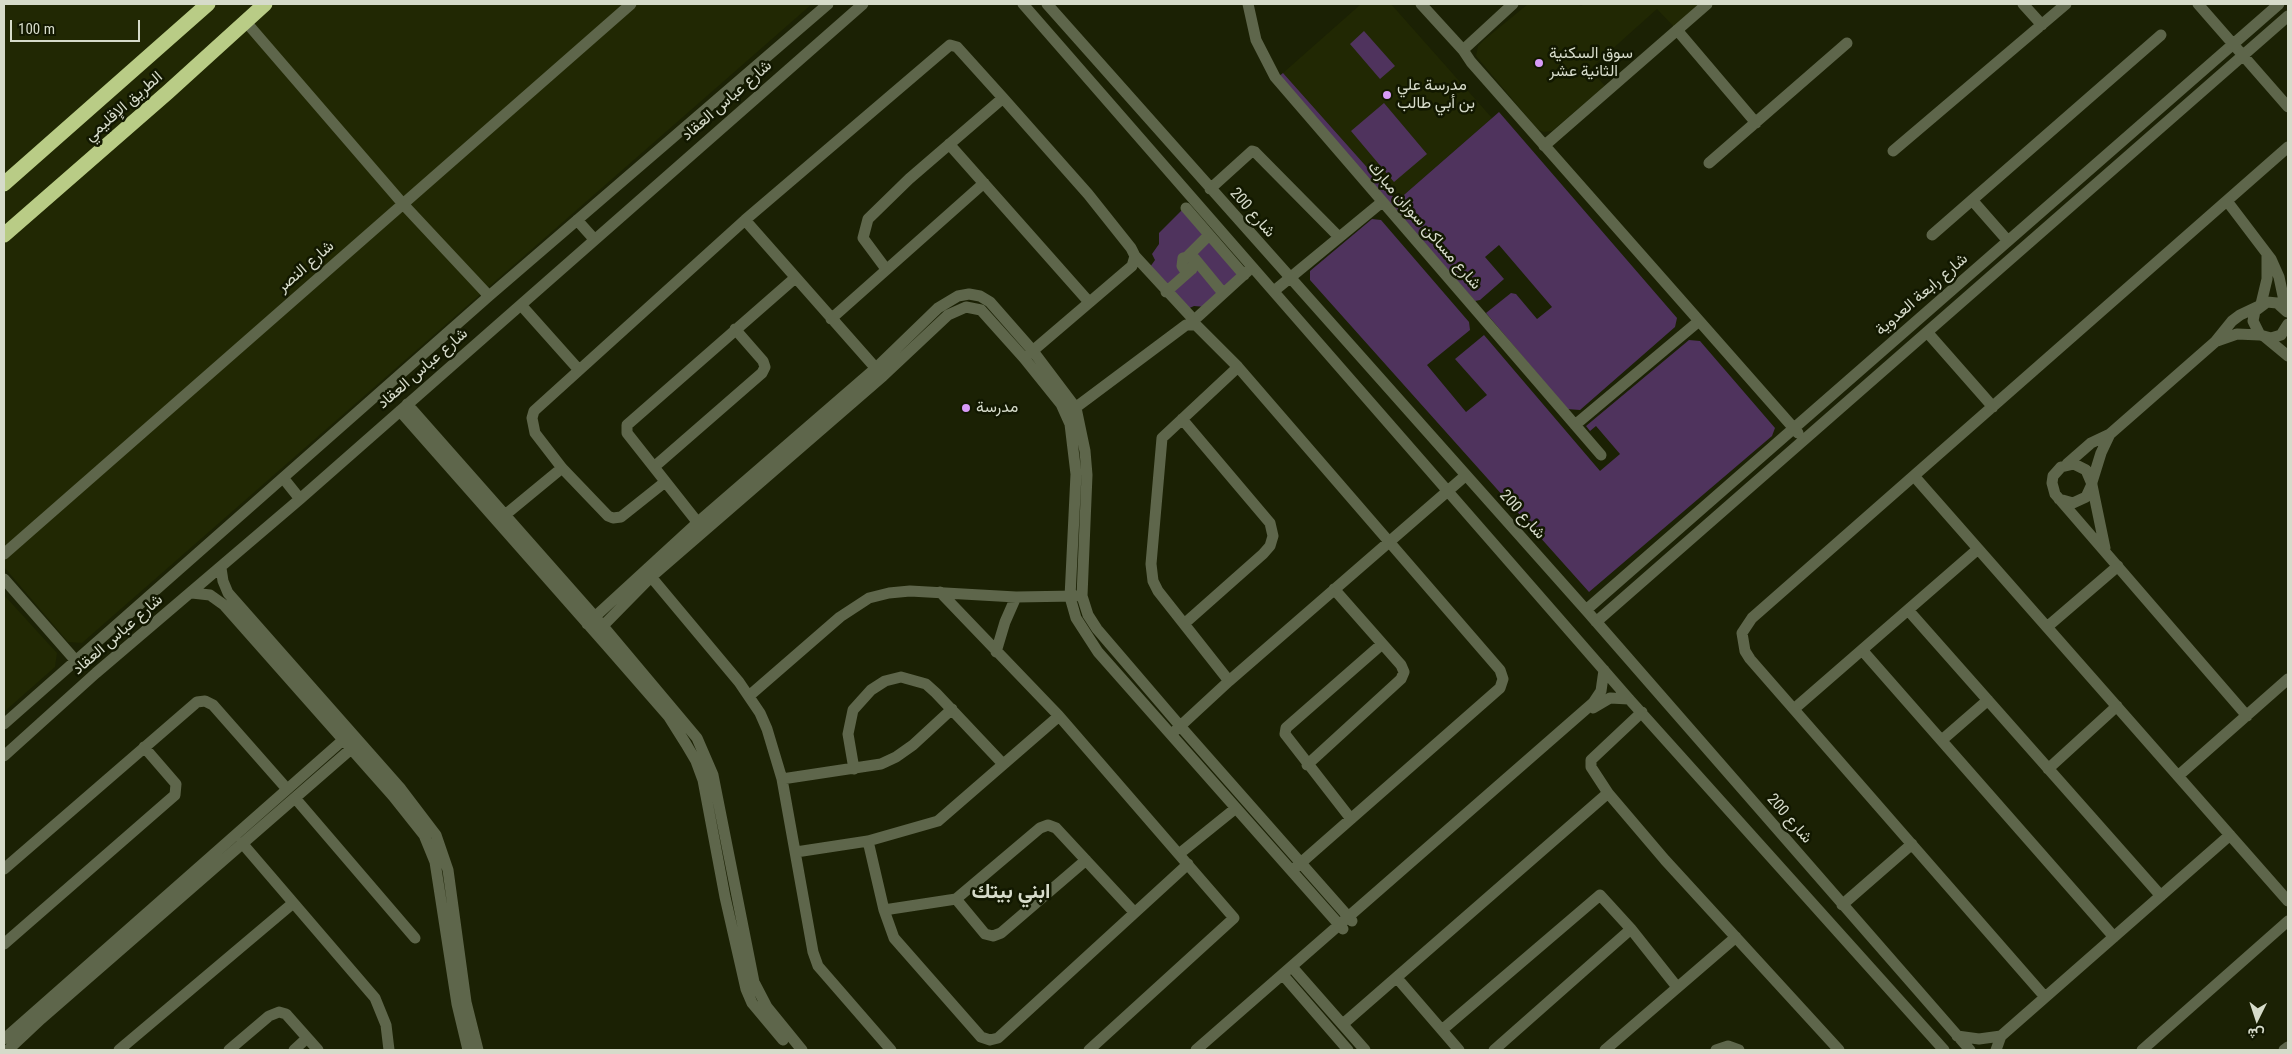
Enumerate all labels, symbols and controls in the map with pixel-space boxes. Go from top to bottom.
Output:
scale bar [12,10,142,42]
text: 100 m [18,20,55,38]
place label: سوق السكنية الثانية عشر [1549,44,1633,82]
street label: شارع عباس العقاد [678,56,776,146]
marker: سوق السكنية الثانية عشر [1533,57,1545,69]
street label: الطريق الإقليمي [81,68,167,146]
place label: مدرسة علي بن أبي طالب [1397,76,1475,114]
marker: مدرسة علي بن أبي طالب [1381,89,1393,101]
street label: شارع مساكن سوزان مبارك [1363,158,1485,294]
street label: شارع 200 [1225,184,1279,242]
street label: شارع النصر [273,237,339,297]
street label: شارع رابعة العدوية [1872,250,1972,340]
street label: شارع عباس العقاد [374,324,472,414]
place label: مدرسة [976,398,1018,418]
marker: مدرسة [960,402,972,414]
street label: شارع 200 [1495,486,1549,544]
street label: شارع عباس العقاد [69,590,167,680]
street label: شارع 200 [1762,790,1816,848]
district label: ابني بيتك [972,880,1050,906]
north arrow [2232,994,2282,1044]
text: ش [2247,1025,2265,1043]

